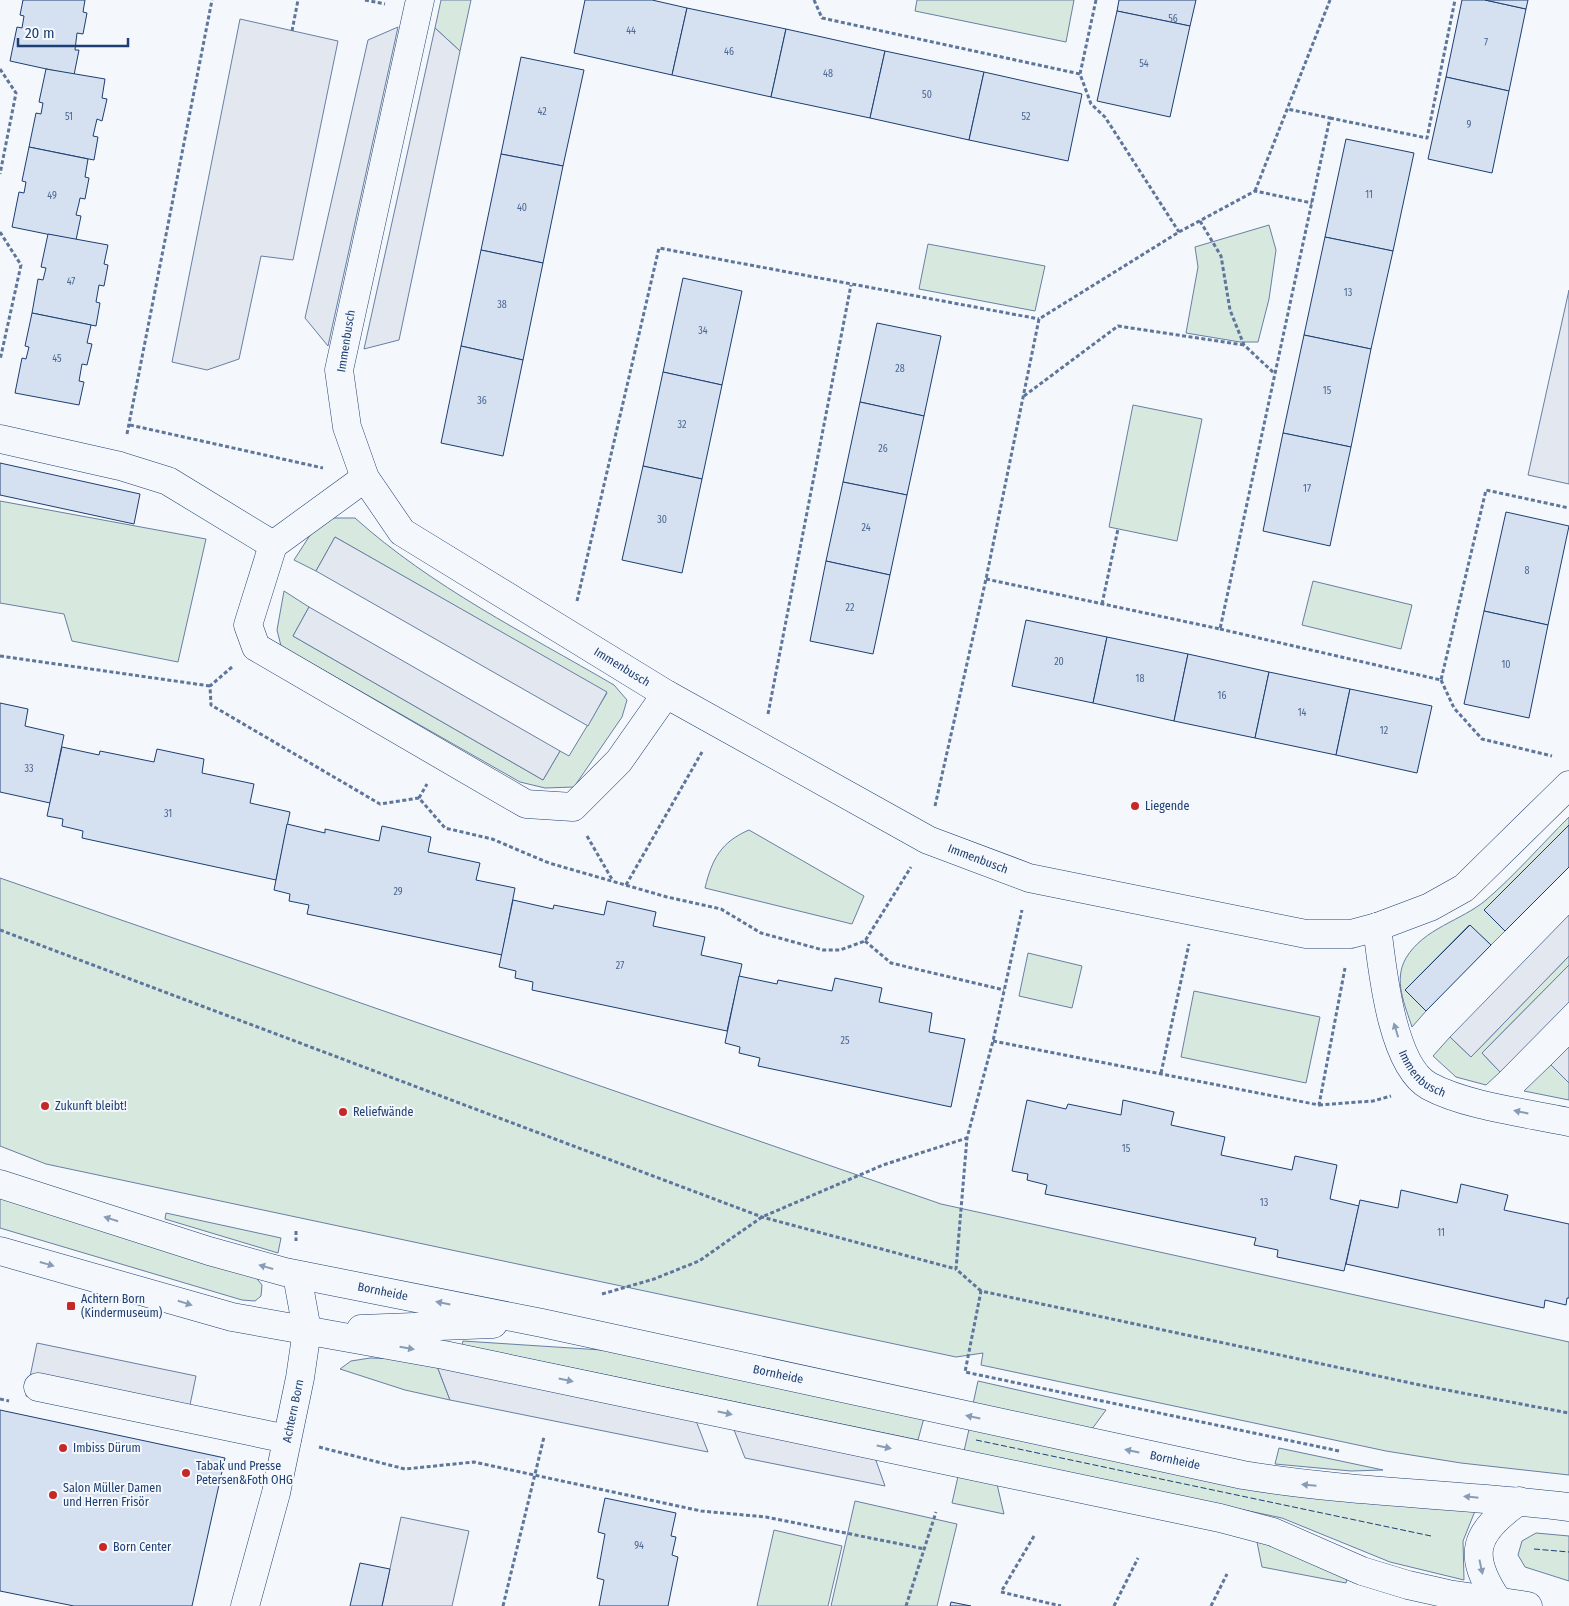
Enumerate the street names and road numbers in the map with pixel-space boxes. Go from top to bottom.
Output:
street label: Immenbusch [334,309,358,373]
street label: Immenbusch [591,645,653,689]
street label: Immenbusch [946,841,1010,876]
street label: Immenbusch [1396,1048,1448,1100]
street label: Bornheide [356,1280,409,1303]
street label: Bornheide [752,1362,805,1386]
street label: Achtern Born [280,1378,307,1444]
street label: Bornheide [1149,1448,1201,1473]

